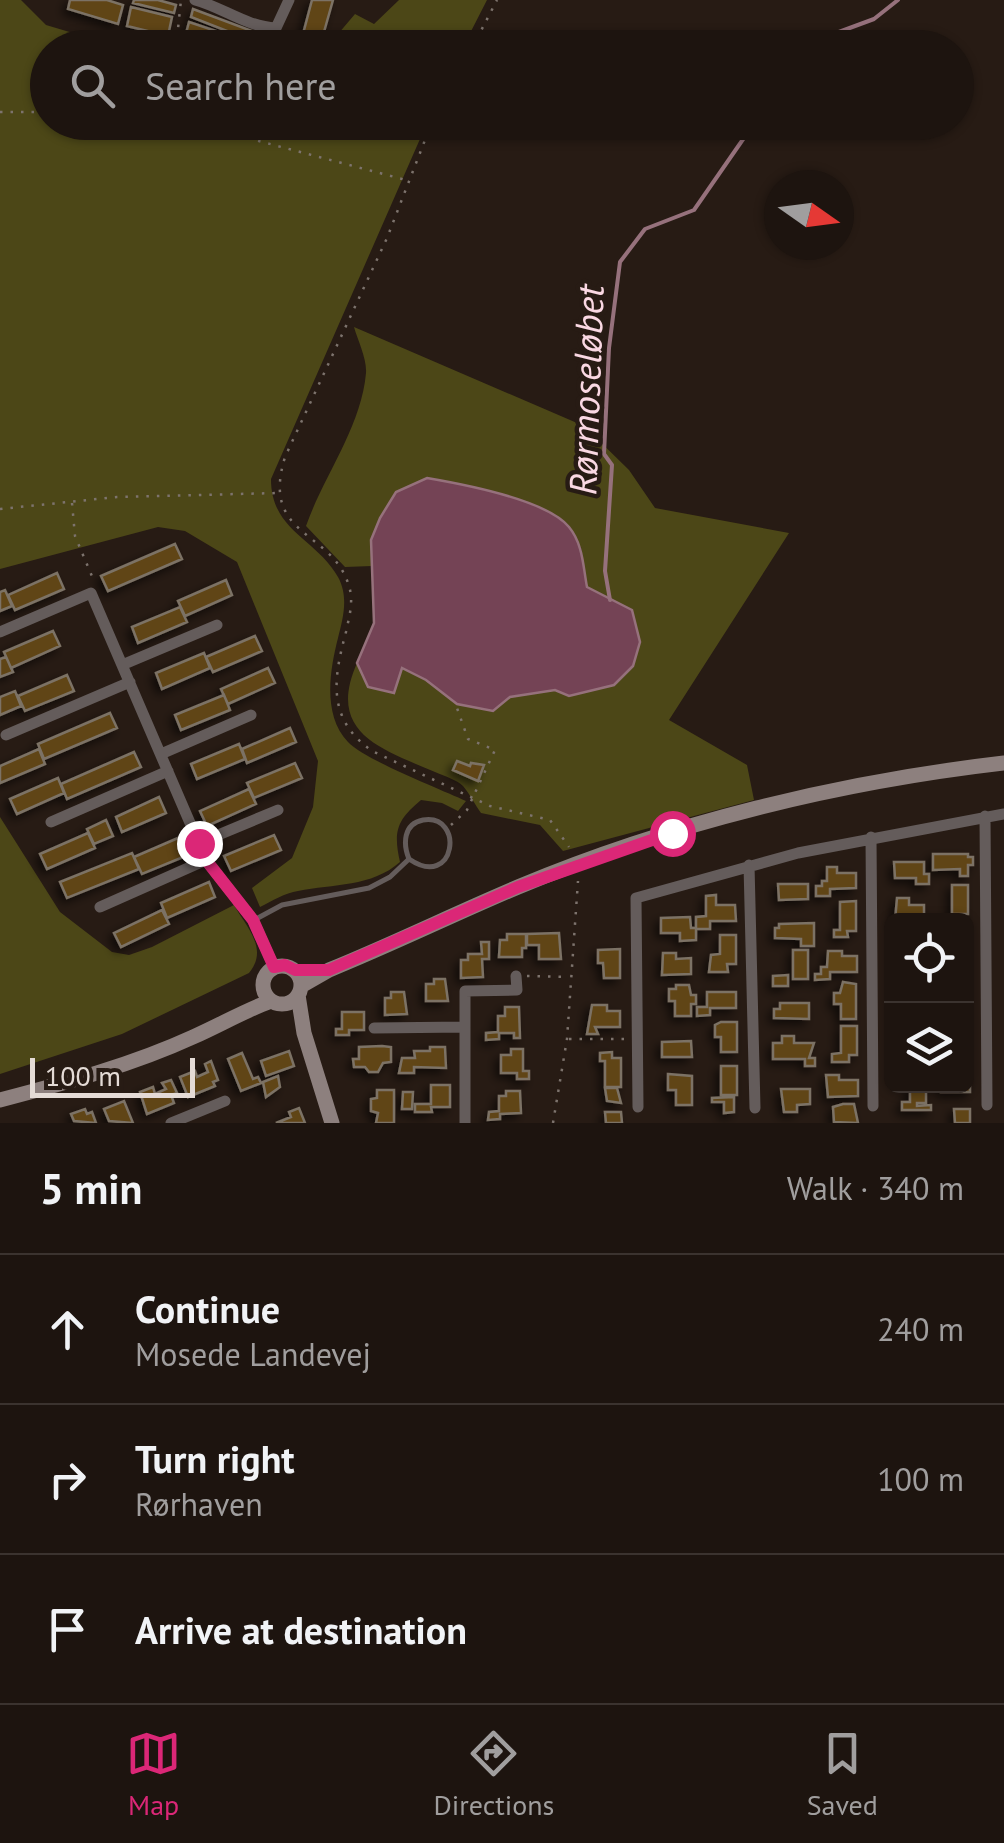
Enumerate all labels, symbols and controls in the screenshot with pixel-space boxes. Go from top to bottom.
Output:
search box [30,30,974,140]
icon: search [65,58,120,113]
text: Search here [145,61,337,110]
north arrow [764,170,854,260]
water label: Rørmoseløbet [557,282,614,496]
route start [650,811,696,857]
route end [177,821,223,867]
map controls [884,913,974,1093]
button: locate [884,913,974,1003]
button: layers [884,1003,974,1093]
scale bar [30,1053,195,1098]
text: 100 m [45,1057,121,1094]
text: 5 min [40,1161,142,1216]
text: Walk · 340 m [787,1167,964,1209]
text: Continue [135,1284,280,1333]
icon: ahead [40,1302,95,1357]
text: 240 m [877,1308,964,1350]
text: Mosede Landevej [135,1333,371,1375]
text: Turn right [135,1434,295,1483]
icon: right [40,1452,95,1507]
text: 100 m [877,1458,964,1500]
text: Rørhaven [135,1483,263,1525]
icon: arrive [40,1602,95,1657]
text: Arrive at destination [135,1605,467,1654]
tab: Map [126,1726,181,1823]
tab: Directions [433,1726,554,1823]
tab: Saved [807,1726,878,1823]

